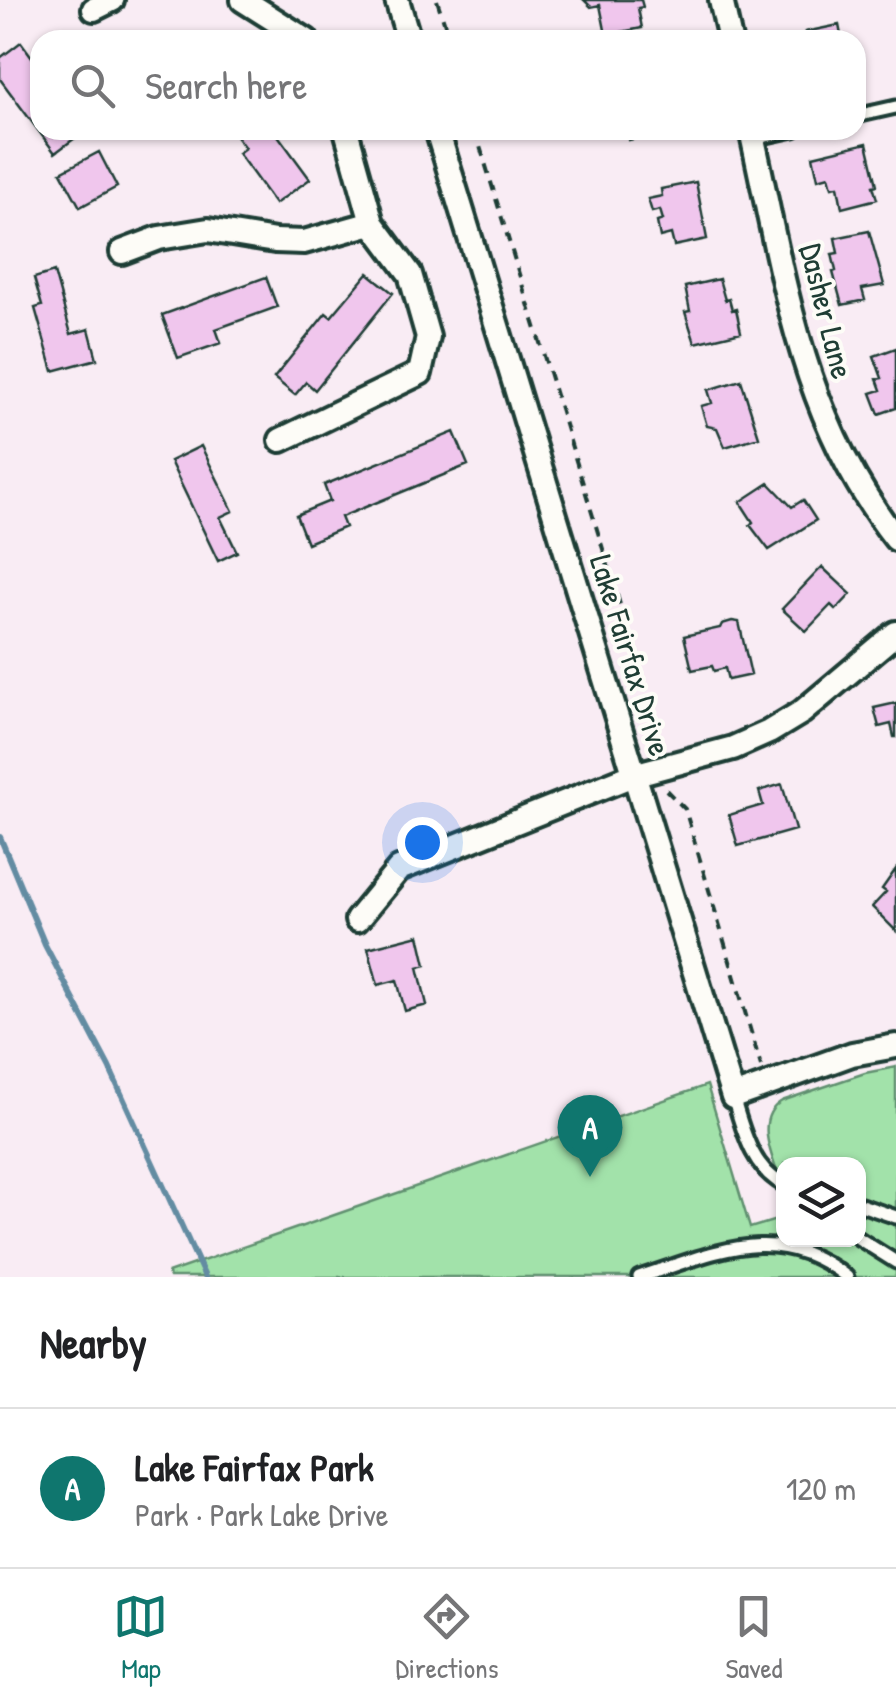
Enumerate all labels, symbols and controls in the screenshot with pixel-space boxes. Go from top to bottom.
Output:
search box [30,30,866,140]
icon: search [65,58,120,113]
text: Search here [145,59,307,111]
street label: Dasher Lane [789,239,865,383]
street label: Lake Fairfax Drive [580,549,682,761]
your location [397,817,448,868]
pin: A [558,1094,622,1177]
map controls [776,1157,866,1247]
button: layers [776,1157,866,1247]
text: Nearby [40,1314,147,1371]
text: Lake Fairfax Park [135,1441,374,1493]
text: A [65,1467,80,1510]
text: 120 m [786,1467,856,1510]
text: Park · Park Lake Drive [135,1493,389,1536]
tab: Map [113,1589,168,1687]
tab: Directions [395,1589,498,1687]
tab: Saved [725,1589,783,1687]

